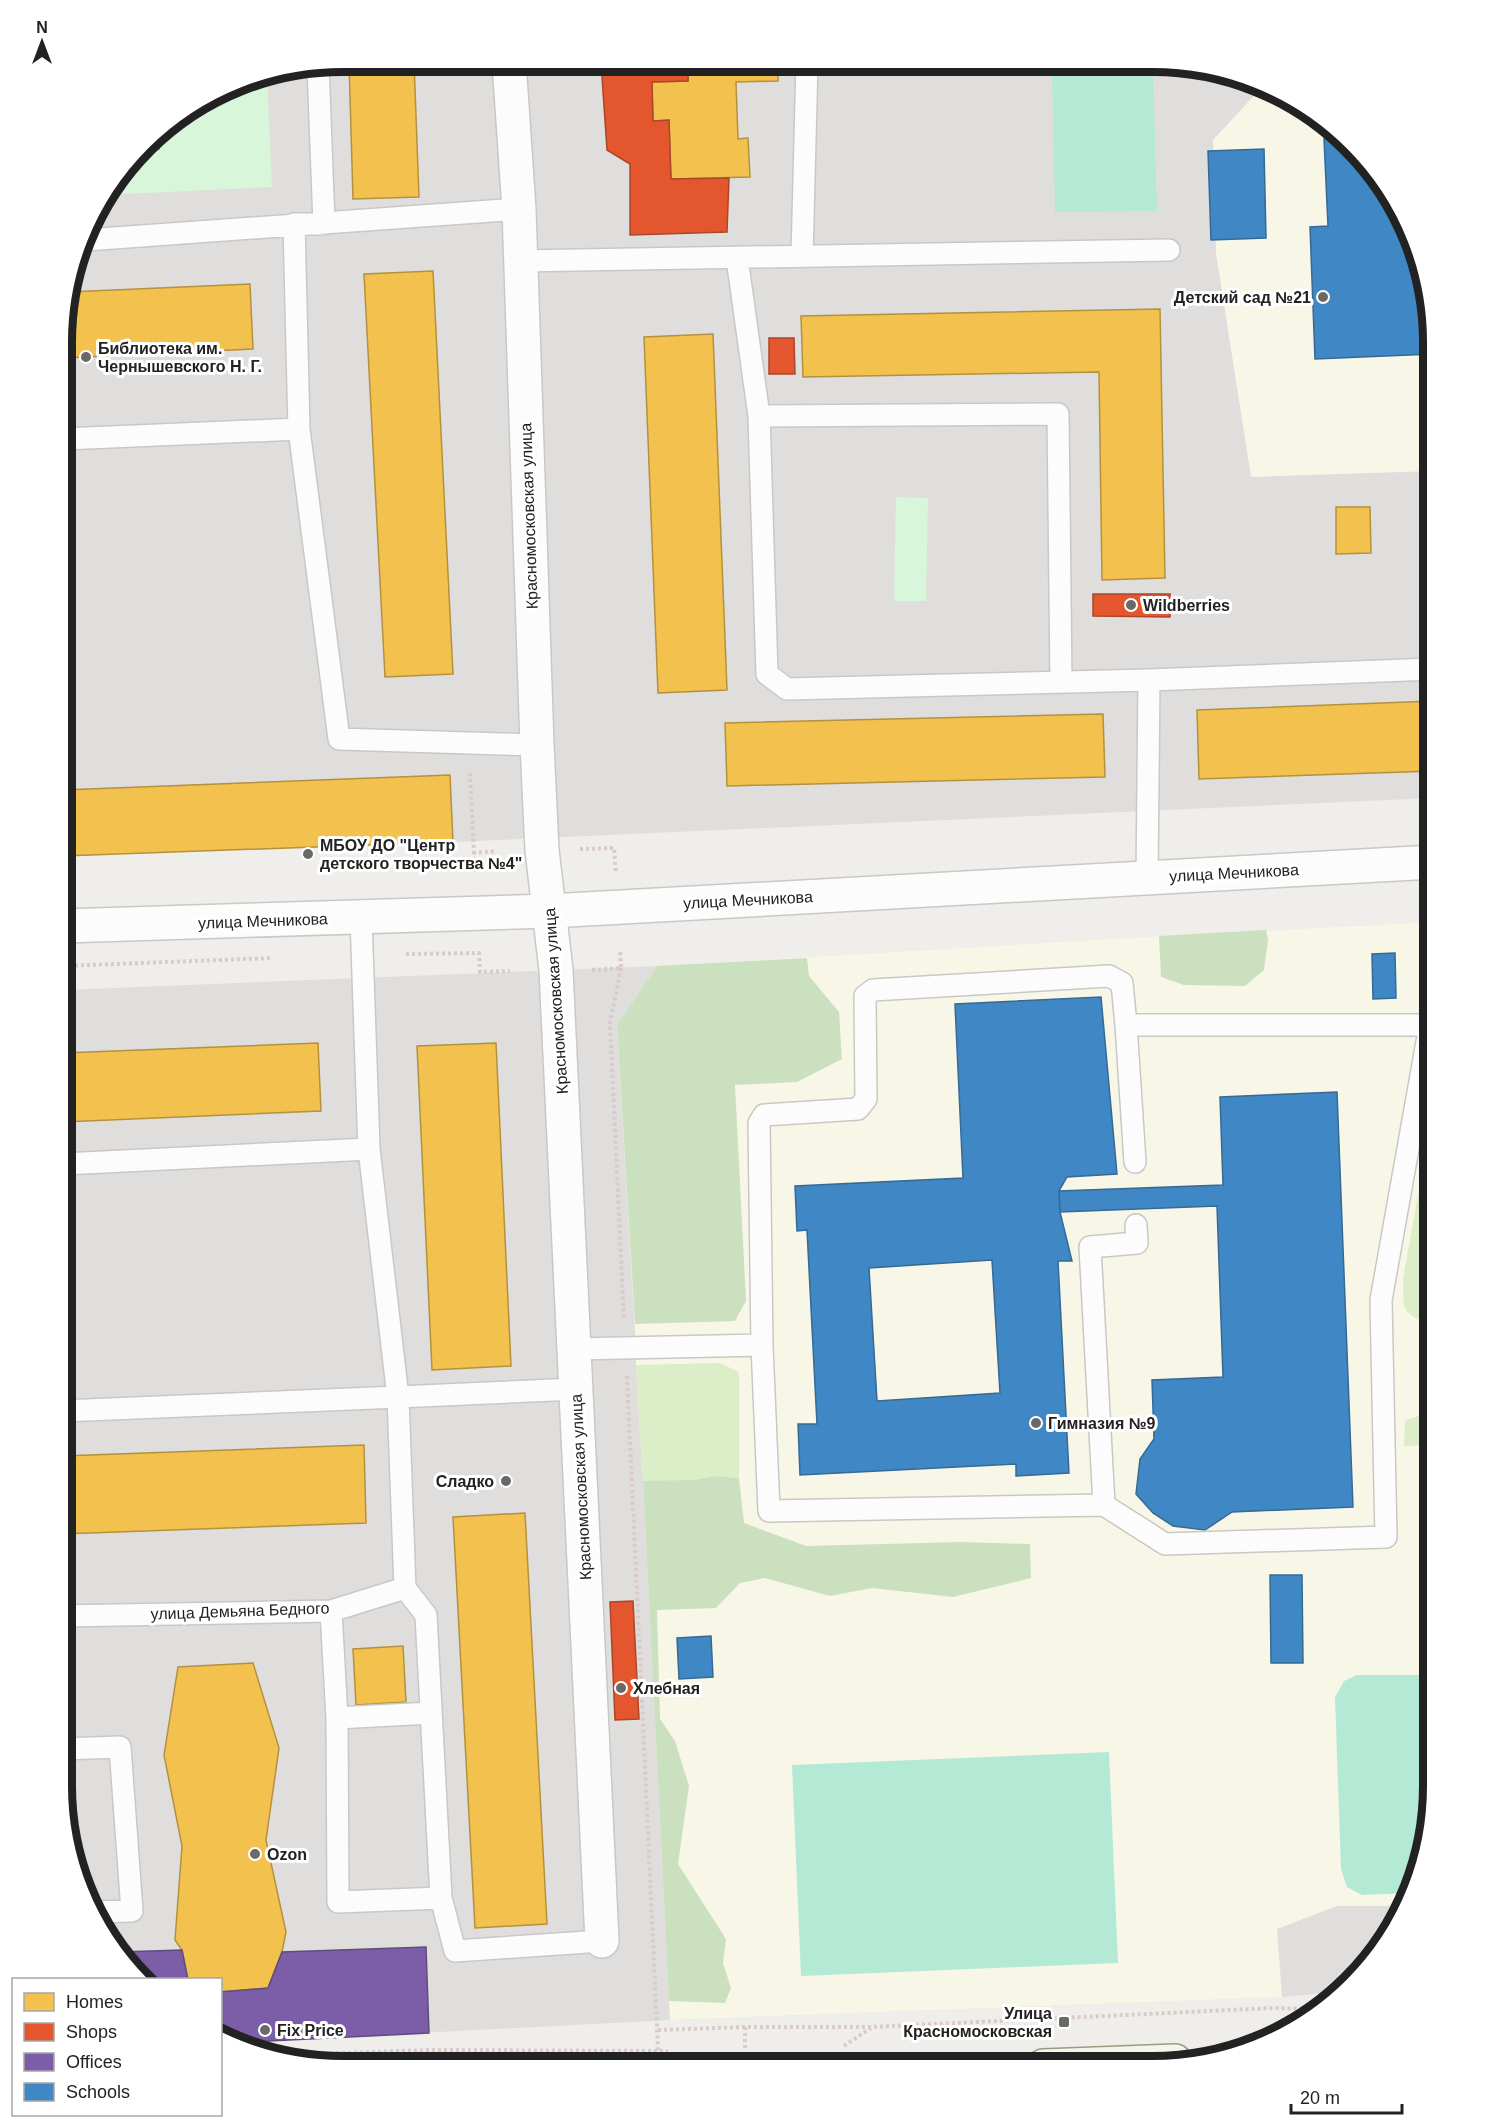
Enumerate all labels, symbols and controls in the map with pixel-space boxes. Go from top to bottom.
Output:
north arrow [12,12,72,72]
text: N [36,19,48,36]
place label: Детский сад №21 [1174,289,1311,306]
marker: Детский сад №21 [1316,290,1330,304]
place label: Библиотека им. Чернышевского Н. Г. [98,340,262,375]
marker: Библиотека им. Чернышевского Н. Г. [79,350,93,364]
street label: Красномосковская улица [517,422,541,609]
place label: Wildberries [1143,597,1230,614]
marker: Wildberries [1124,598,1138,612]
place label: МБОУ ДО "Центр детского творчества №4" [320,837,522,872]
marker: МБОУ ДО "Центр детского творчества №4" [301,847,315,861]
street label: улица Мечникова [1169,861,1299,885]
street label: улица Мечникова [683,888,813,912]
street label: Красномосковская улица [541,907,571,1095]
street label: улица Мечникова [198,910,328,932]
street label: Красномосковская улица [568,1393,594,1581]
place label: Гимназия №9 [1048,1415,1156,1432]
marker: Гимназия №9 [1029,1416,1043,1430]
place label: Сладко [436,1473,494,1490]
marker: Сладко [499,1474,513,1488]
street label: улица Демьяна Бедного [150,1599,330,1623]
place label: Хлебная [633,1680,700,1697]
marker: Хлебная [614,1681,628,1695]
place label: Ozon [267,1846,307,1863]
marker: Ozon [248,1847,262,1861]
legend [12,1978,222,2116]
text: Homes [66,1992,123,2012]
place label: Улица Красномосковская [903,2005,1052,2040]
marker: Улица Красномосковская [1057,2015,1071,2029]
text: Shops [66,2022,117,2042]
place label: Fix Price [277,2022,344,2039]
marker: Fix Price [258,2023,272,2037]
text: Offices [66,2052,122,2072]
scale bar [1291,2077,1402,2115]
text: Schools [66,2082,130,2102]
text: 20 m [1300,2088,1340,2108]

